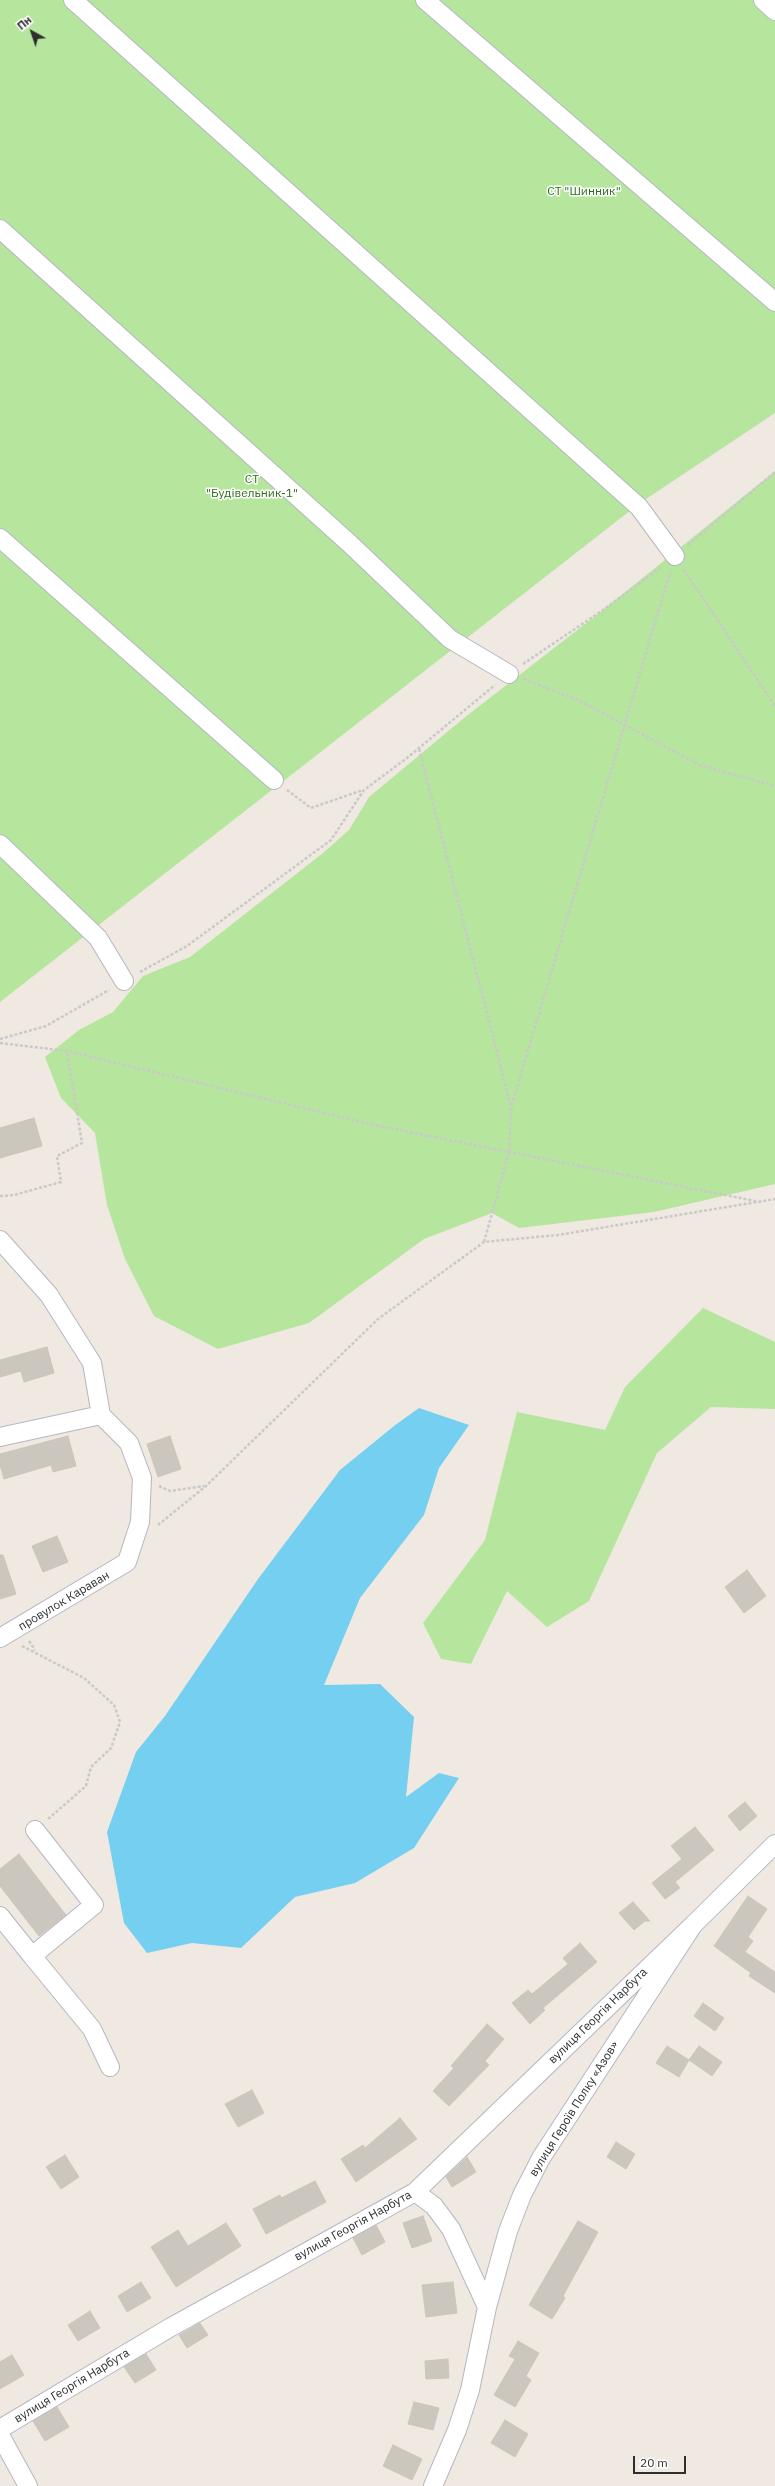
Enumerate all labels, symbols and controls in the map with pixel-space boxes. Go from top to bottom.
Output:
north arrow [12,12,52,52]
text: Пн [14,13,34,33]
park label: СТ "Шинник" [547,185,621,199]
park label: СТ "Будівельник-1" [206,473,298,501]
street label: провулок Караван [16,1568,112,1634]
street label: вулиця Георгія Нарбута [546,1965,650,2067]
street label: вулиця Героїв Полку «Азов» [526,2039,622,2179]
street label: вулиця Георгія Нарбута [292,2188,414,2264]
street label: вулиця Георгія Нарбута [12,2346,132,2426]
scale bar [635,2448,688,2474]
text: 20 m [640,2455,668,2470]

